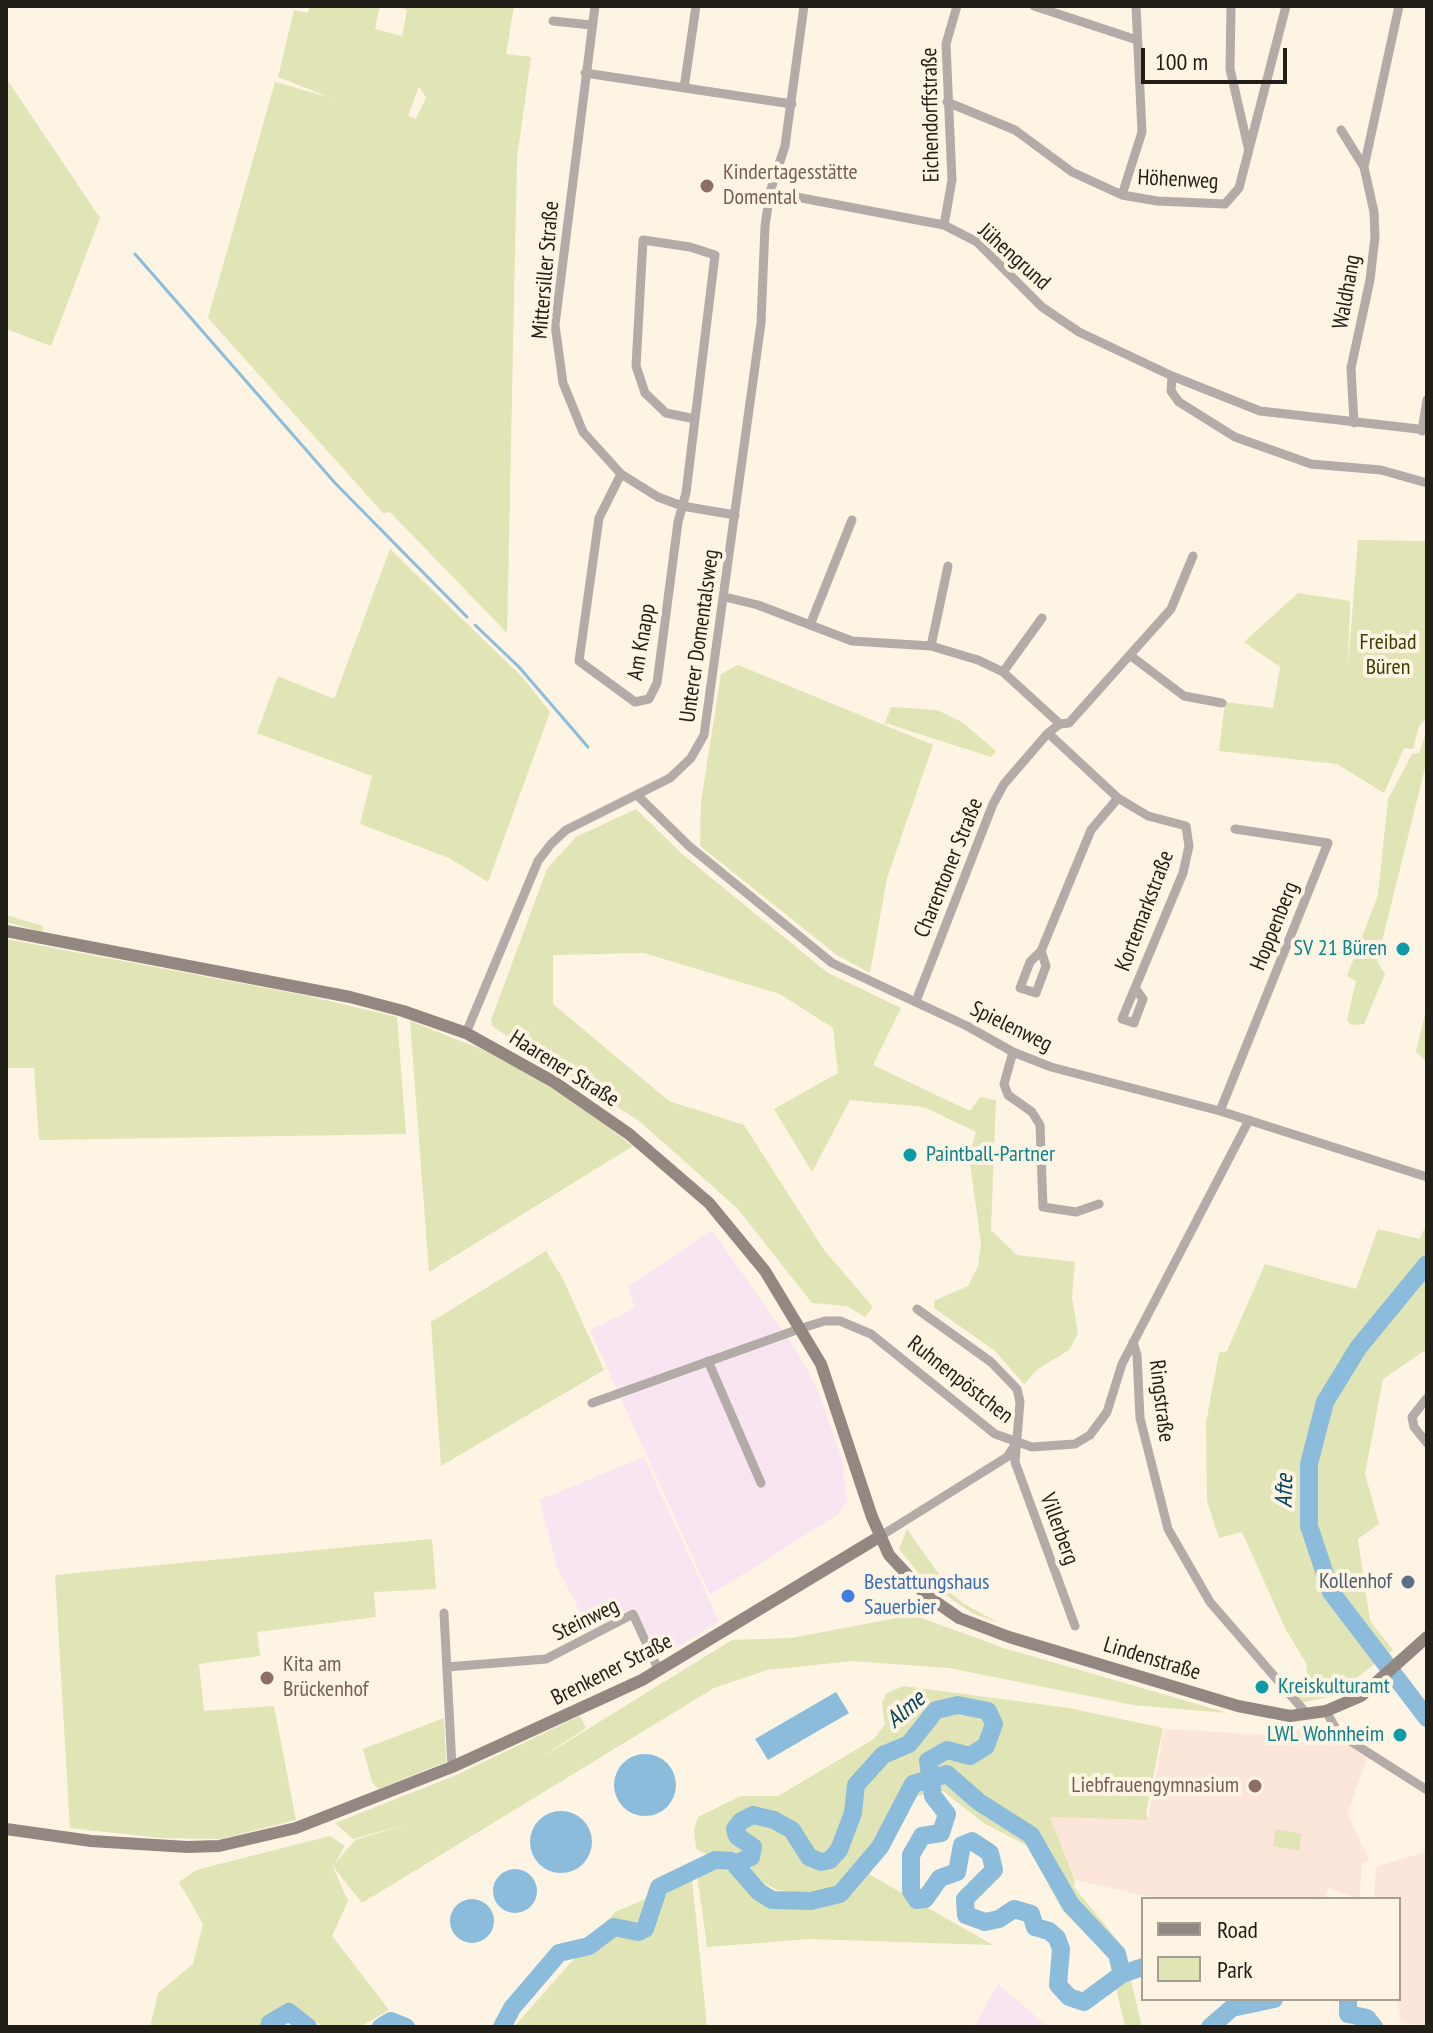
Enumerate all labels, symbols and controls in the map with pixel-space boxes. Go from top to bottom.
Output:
scale bar [1145,32,1291,82]
text: 100 m [1155,46,1208,77]
street label: Eichendorffstraße [917,47,945,183]
place label: Kindertagesstätte Domental [723,160,858,212]
street label: Höhenweg [1137,165,1219,195]
marker: Kindertagesstätte Domental [698,177,716,195]
street label: Mittersiller Straße [527,200,565,340]
street label: Jühengrund [973,218,1055,296]
street label: Waldhang [1327,253,1367,331]
street label: Unterer Domentalsweg [675,548,725,724]
street label: Am Knapp [622,602,662,682]
park label: Freibad Büren [1360,630,1416,682]
street label: Charentoner Straße [909,794,989,942]
street label: Kortemarkstraße [1110,847,1180,975]
street label: Hoppenberg [1245,878,1305,974]
place label: SV 21 Büren [1294,936,1387,962]
marker: SV 21 Büren [1394,940,1412,958]
street label: Spielenweg [966,996,1056,1058]
street label: Haarener Straße [504,1025,624,1113]
place label: Paintball-Partner [926,1142,1055,1168]
marker: Paintball-Partner [901,1146,919,1164]
street label: Ruhnenpöstchen [902,1331,1018,1429]
street label: Ringstraße [1143,1358,1179,1444]
water label: Afte [1270,1474,1300,1508]
street label: Villerberg [1034,1489,1084,1569]
place label: Kollenhof [1319,1569,1392,1595]
place label: Bestattungshaus Sauerbier [864,1570,989,1622]
marker: Kollenhof [1399,1573,1417,1591]
marker: Bestattungshaus Sauerbier [839,1587,857,1605]
street label: Steinweg [549,1593,623,1647]
street label: Brenkener Straße [547,1628,677,1712]
street label: Lindenstraße [1100,1632,1204,1686]
place label: Kita am Brückenhof [283,1652,368,1704]
marker: Kita am Brückenhof [258,1669,276,1687]
place label: Kreiskulturamt [1278,1674,1390,1700]
marker: Kreiskulturamt [1253,1678,1271,1696]
water label: Alme [881,1685,931,1735]
place label: LWL Wohnheim [1267,1722,1384,1748]
marker: LWL Wohnheim [1391,1726,1409,1744]
place label: Liebfrauengymnasium [1071,1773,1239,1799]
marker: Liebfrauengymnasium [1246,1777,1264,1795]
legend [1141,1897,1401,2001]
text: Road [1217,1914,1258,1945]
text: Park [1217,1954,1253,1985]

